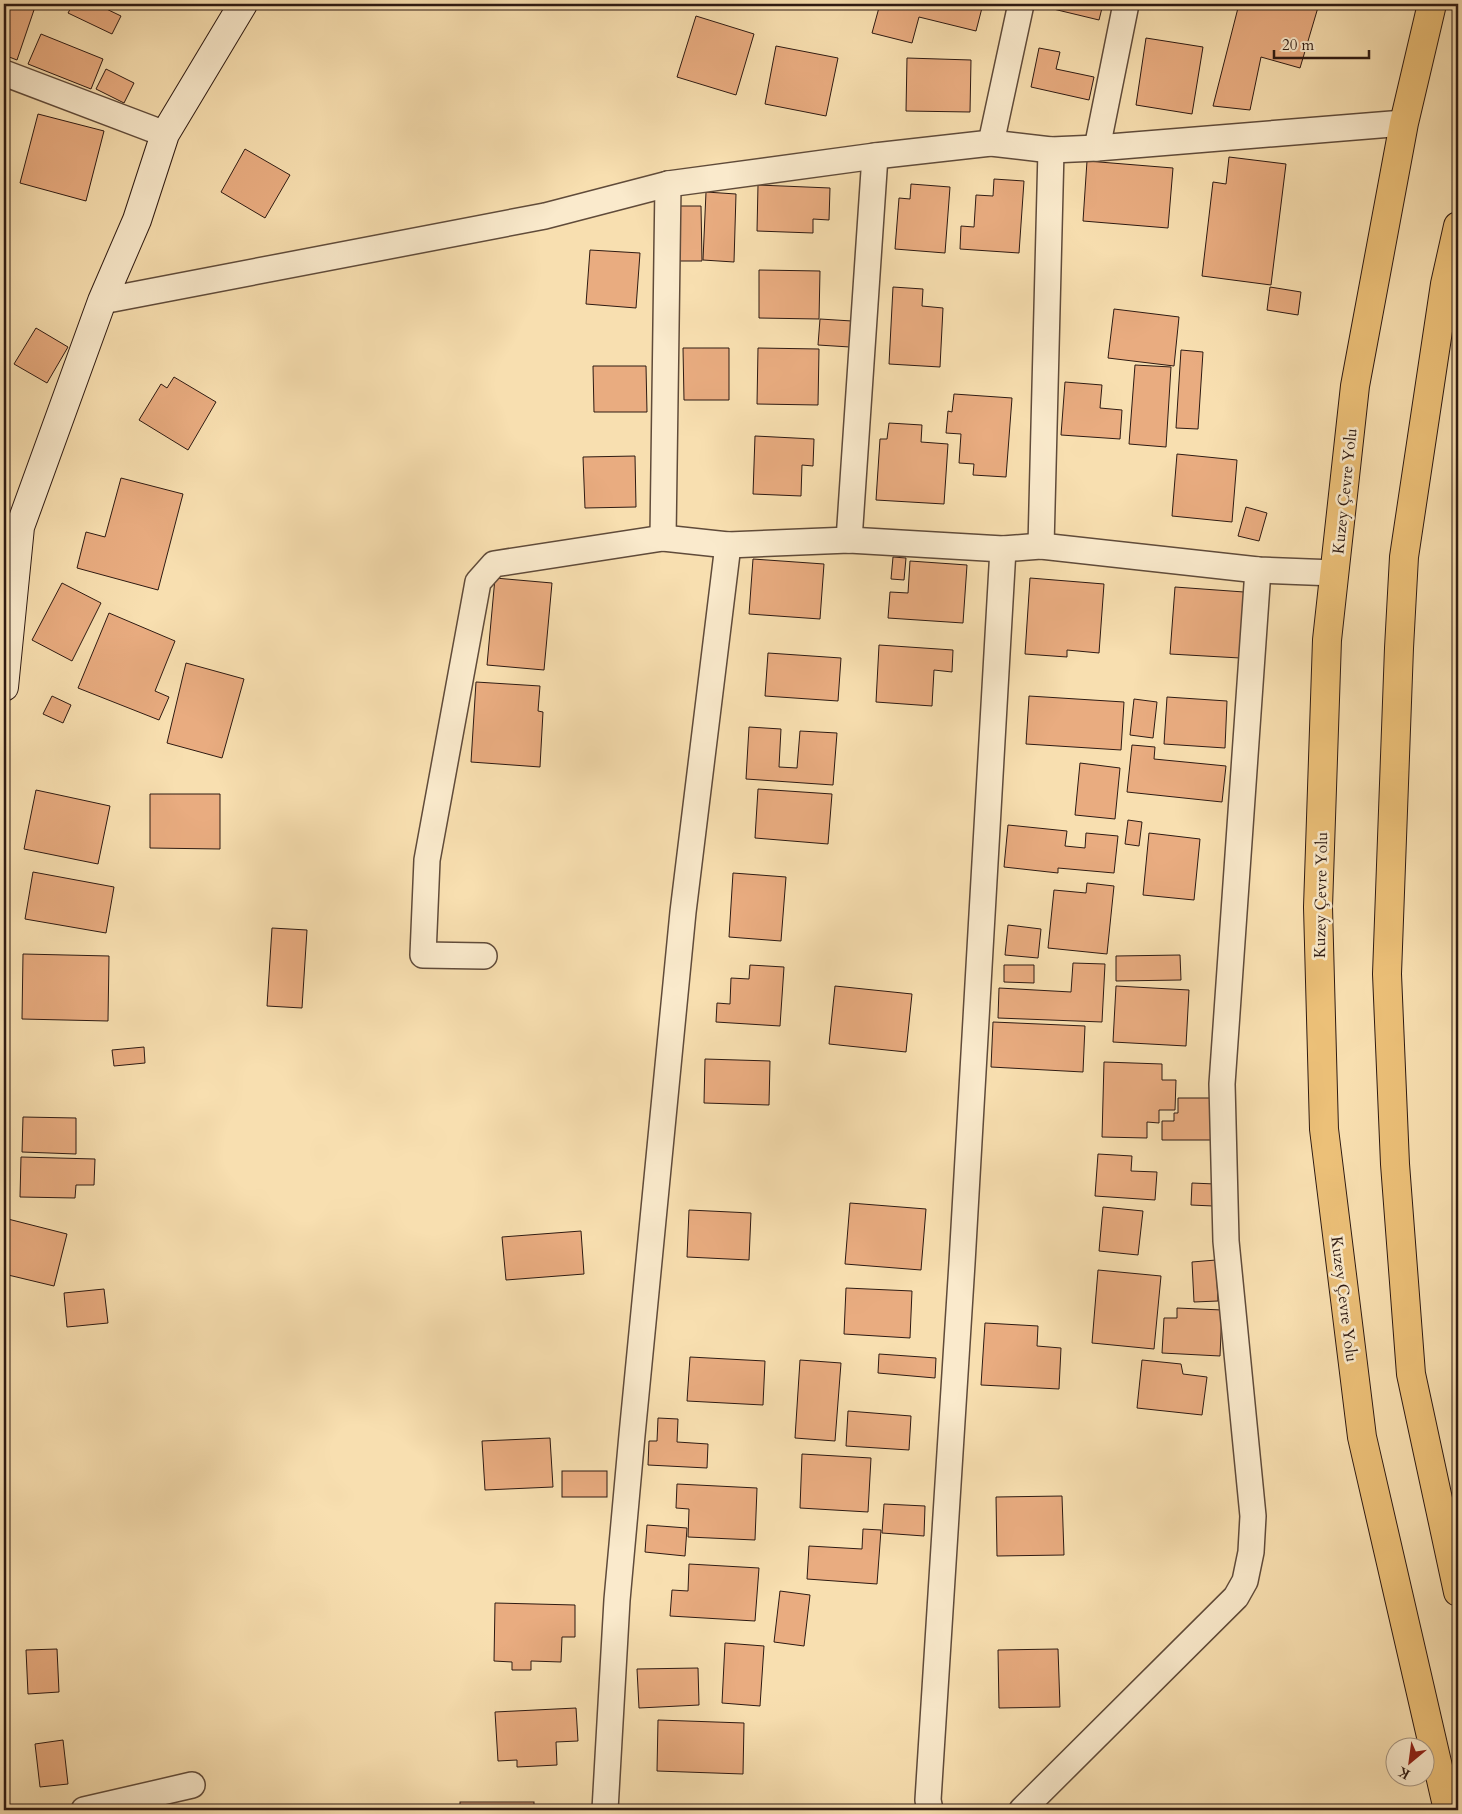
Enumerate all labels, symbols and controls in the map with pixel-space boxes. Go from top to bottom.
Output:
scale bar [1274,28,1370,60]
text: 20 m [1282,35,1314,55]
street label: Kuzey Çevre Yolu [1327,427,1363,555]
street label: Kuzey Çevre Yolu [1309,831,1333,958]
street label: Kuzey Çevre Yolu [1325,1235,1363,1363]
north arrow [1384,1736,1434,1786]
text: K [1394,1762,1414,1784]

